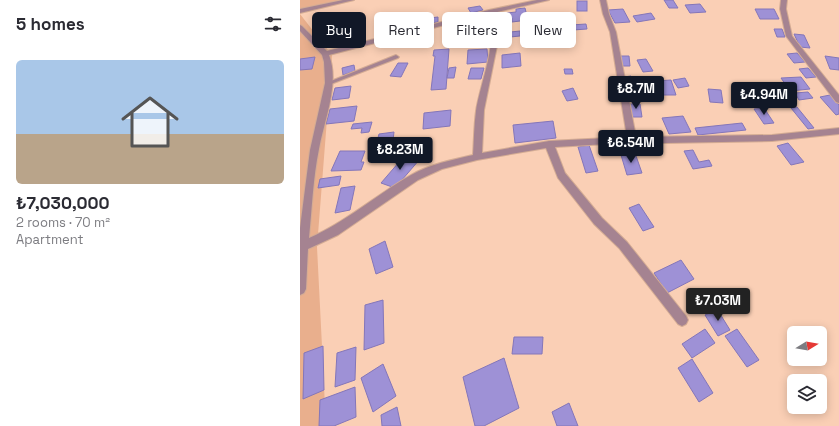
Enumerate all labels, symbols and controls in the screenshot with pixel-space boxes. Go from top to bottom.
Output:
chip: Buy [312,12,366,48]
chip: Rent [374,12,434,48]
chip: Filters [442,12,512,48]
chip: New [520,12,576,48]
text: 5 homes [16,13,85,35]
icon: filters [262,13,284,35]
pin: ₺8.7M [608,76,664,110]
text: ₺8.7M [617,80,655,97]
pin: ₺4.94M [731,82,797,116]
icon: home [114,86,186,158]
text: ₺4.94M [740,86,788,103]
pin: ₺6.54M [598,130,664,164]
text: ₺6.54M [607,134,655,151]
pin: ₺8.23M [367,137,433,171]
text: ₺8.23M [377,141,423,158]
text: ₺7,030,000 [16,192,110,214]
text: 2 rooms · 70 m² [16,214,110,231]
text: Apartment [16,231,84,248]
pin: ₺7.03M [685,288,751,322]
text: ₺7.03M [695,292,741,309]
north arrow [787,326,827,366]
map controls [787,326,827,414]
button: layers [787,374,827,414]

